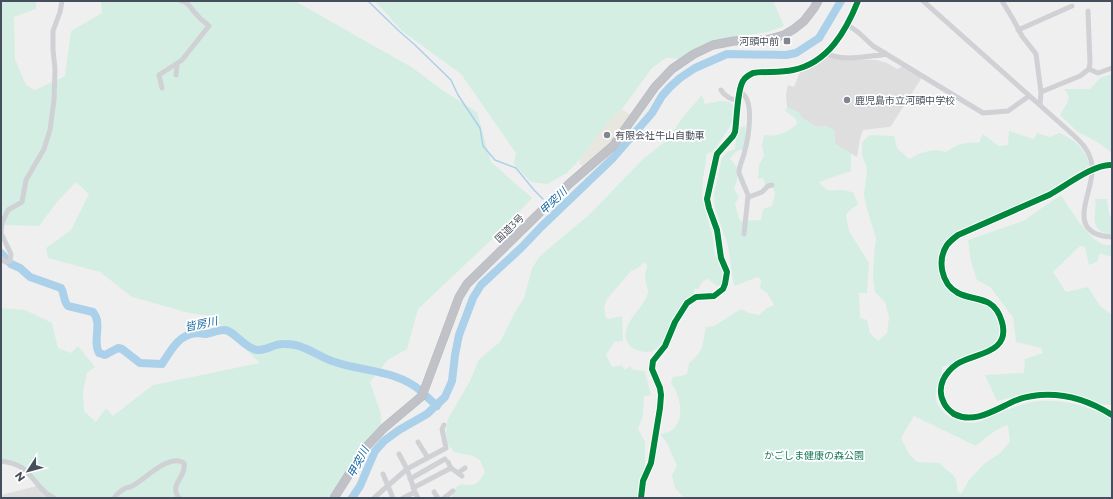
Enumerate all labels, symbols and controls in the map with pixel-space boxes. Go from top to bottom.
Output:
place label: 河頭中前 [739,35,779,48]
marker: 河頭中前 [782,36,792,46]
place label: 鹿児島市立河頭中学校 [855,94,955,107]
marker: 鹿児島市立河頭中学校 [842,95,852,105]
place label: 有限会社牛山自動車 [615,129,705,142]
marker: 有限会社牛山自動車 [602,130,612,140]
water label: 甲突川 [536,184,570,217]
street label: 国道3号 [492,211,527,245]
water label: 皆房川 [183,314,220,334]
water label: 甲突川 [344,443,372,480]
park label: かごしま健康の森公園 [764,449,864,462]
north arrow [8,451,48,491]
text: N [12,469,28,485]

